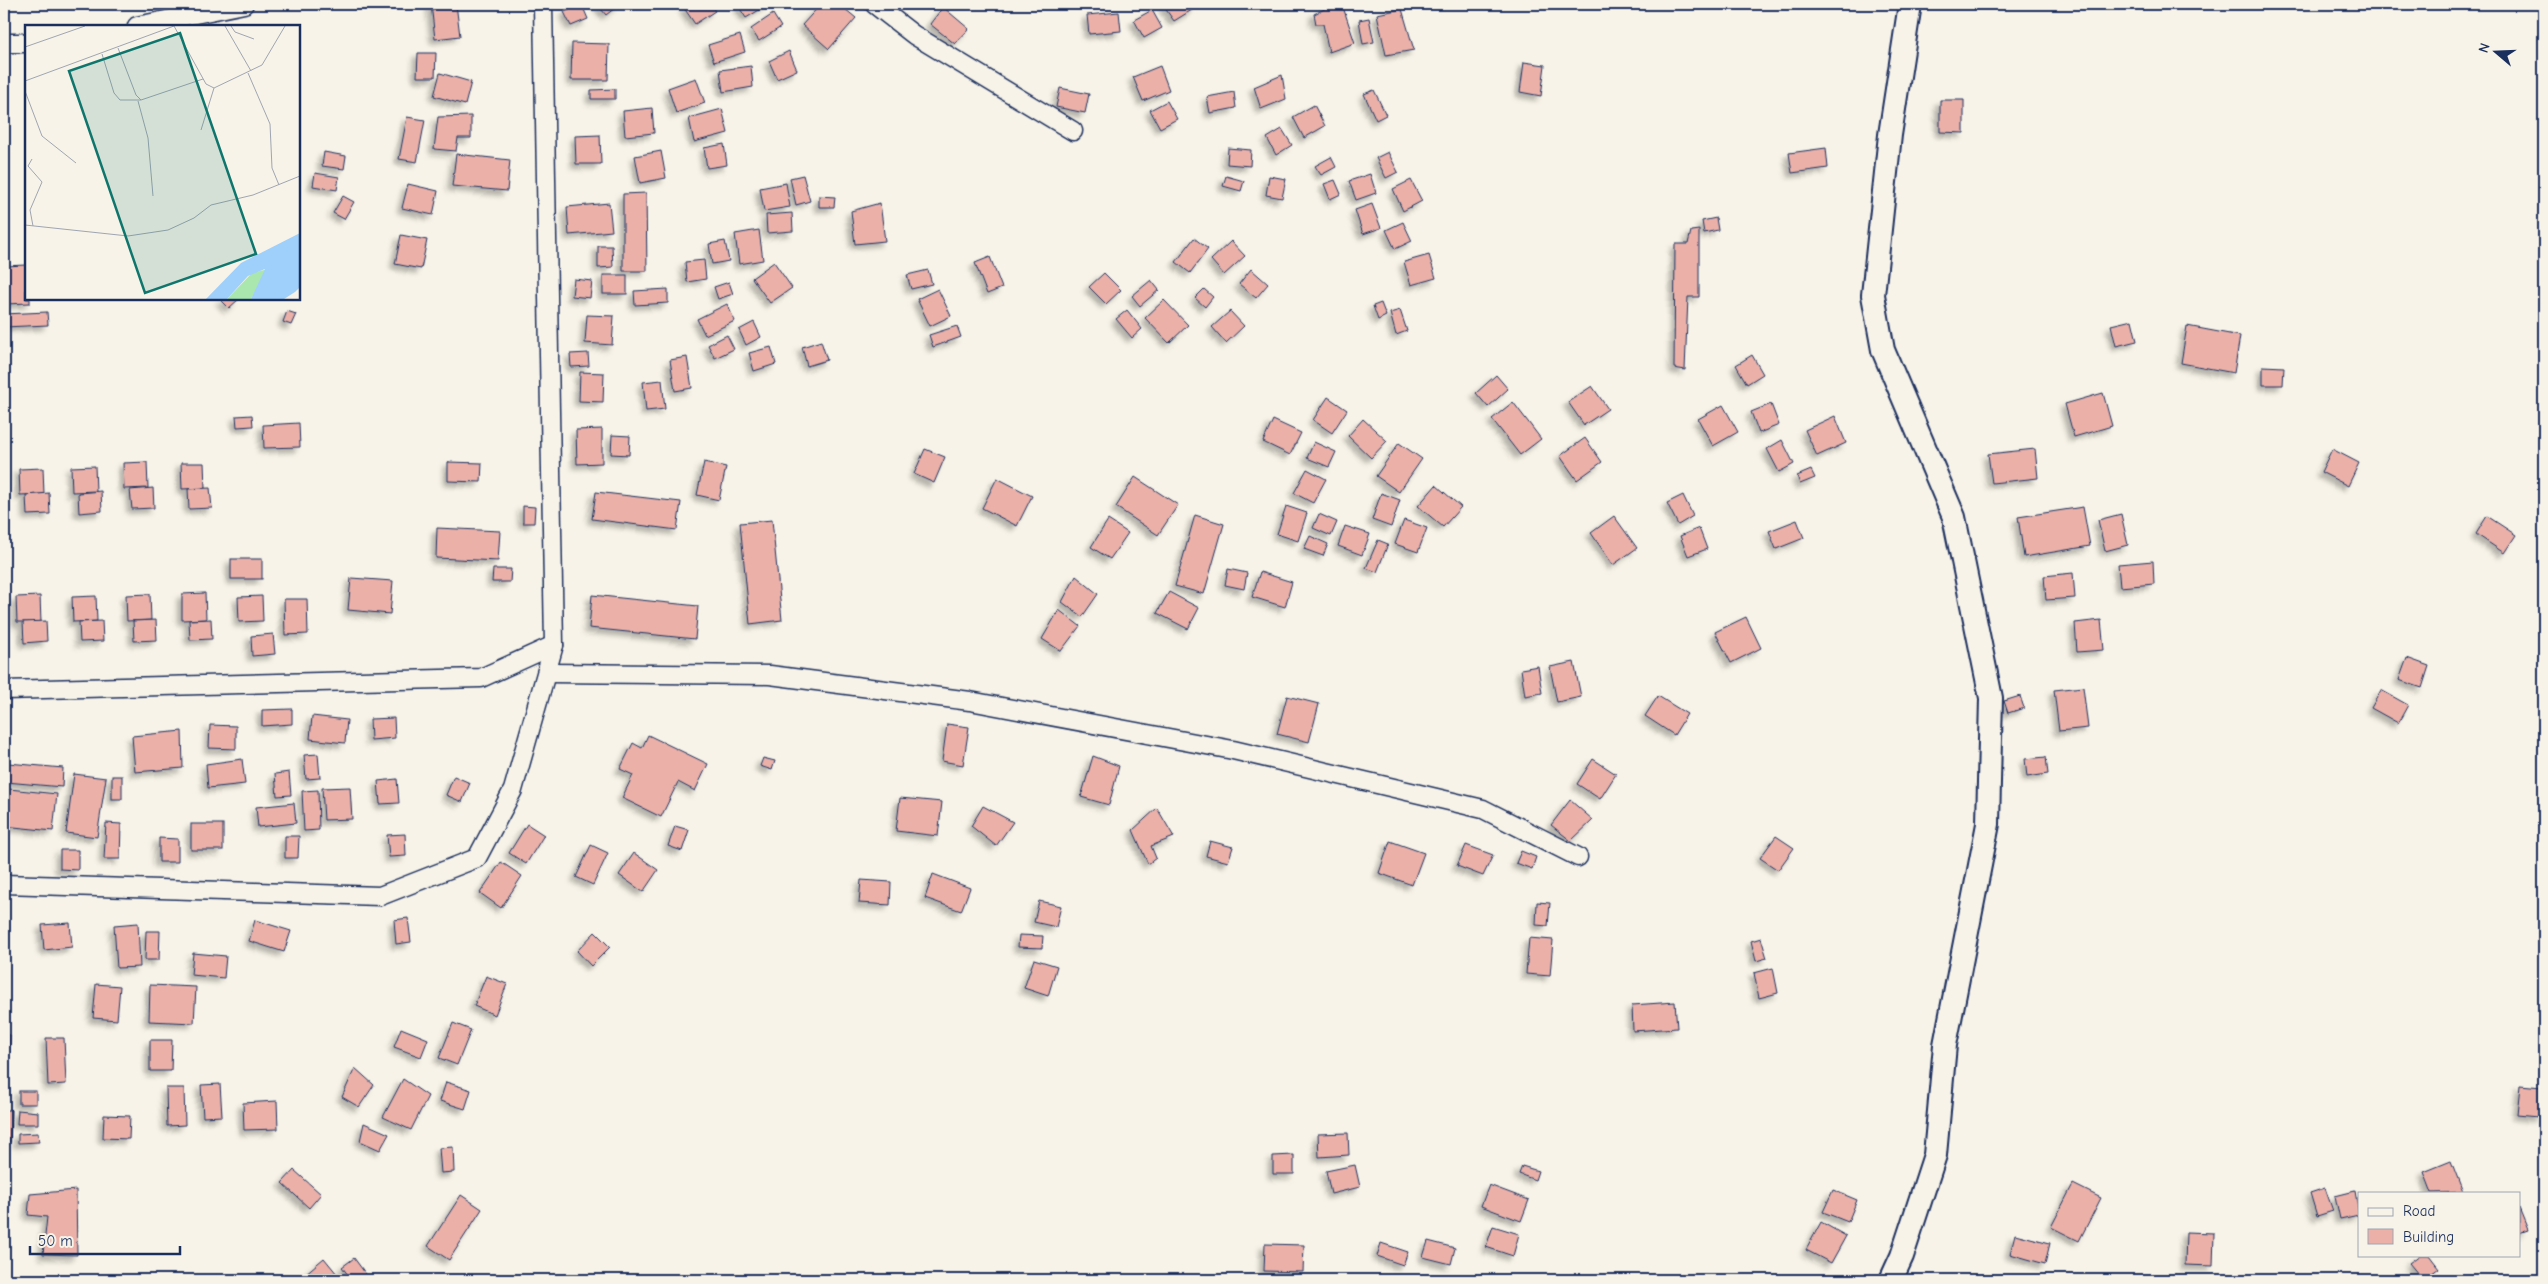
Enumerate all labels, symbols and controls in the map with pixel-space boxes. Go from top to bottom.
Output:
inset map [25,25,300,300]
north arrow [2470,28,2520,78]
text: N [2475,41,2494,55]
legend [2358,1192,2520,1256]
text: Road [2403,1202,2435,1220]
scale bar [30,1224,180,1256]
text: Building [2403,1228,2454,1246]
text: 50 m [38,1232,73,1250]

